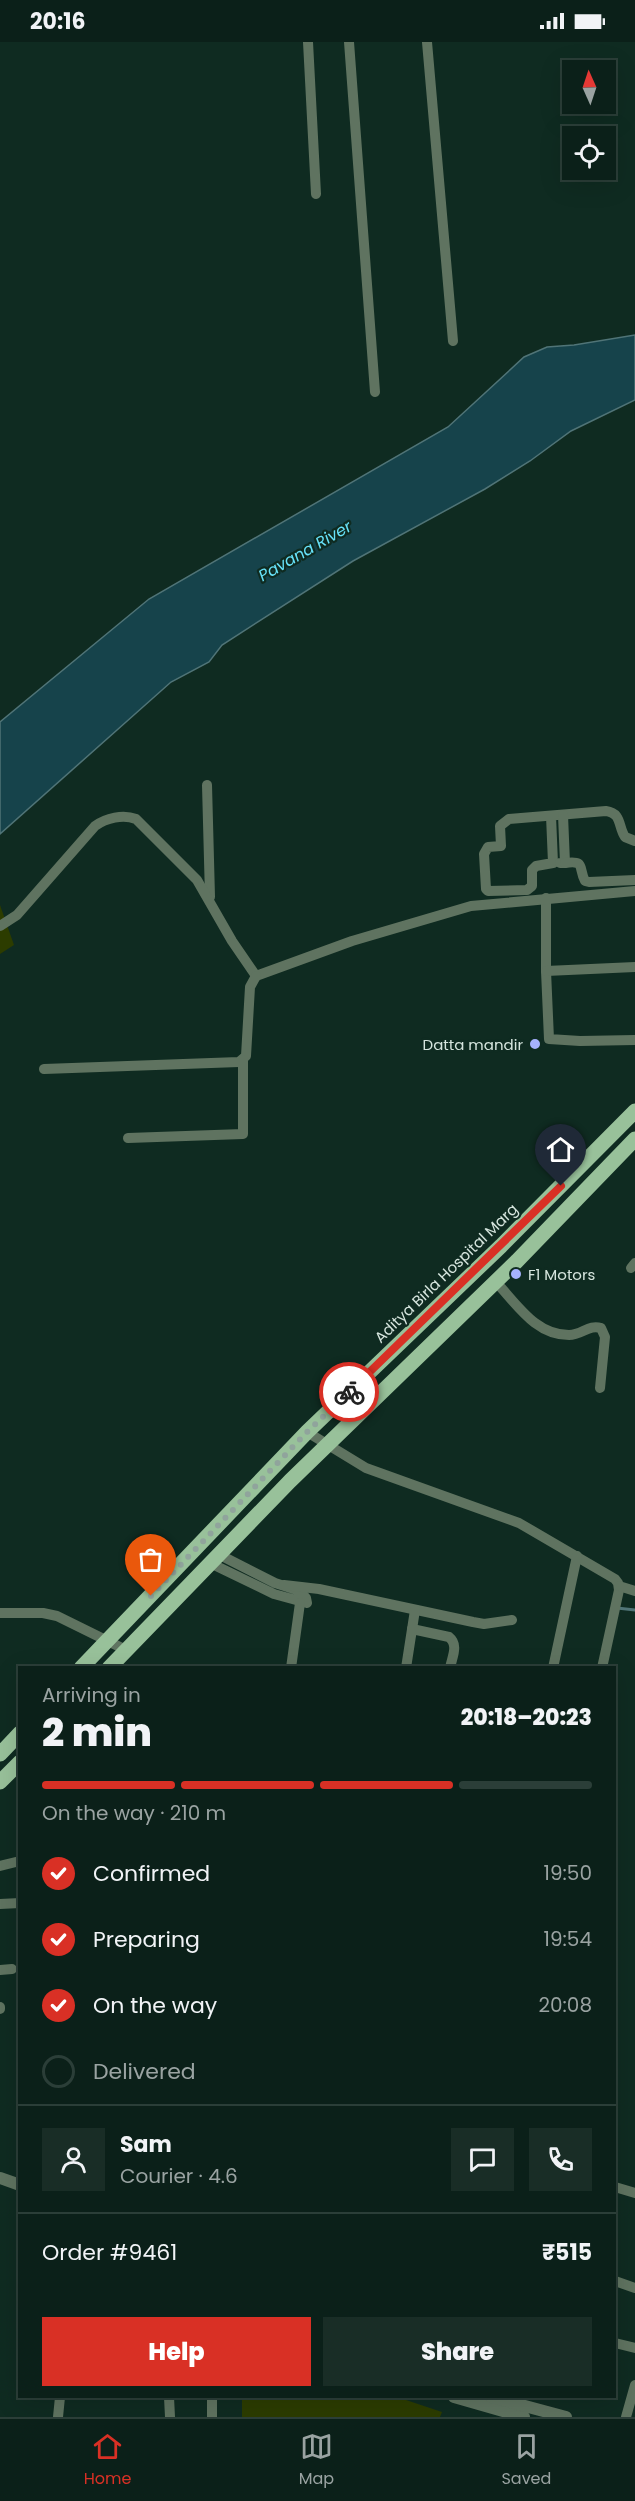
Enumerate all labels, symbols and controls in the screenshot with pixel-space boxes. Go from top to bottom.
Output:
text: 20:16 [30,6,85,37]
north arrow [562,60,616,114]
map controls [562,60,616,180]
button: locate [562,126,616,180]
water label: Pavana River [254,514,357,587]
place label: Datta mandir [423,1034,523,1055]
marker: Datta mandir [528,1037,542,1051]
pin [535,1124,586,1186]
icon: home [544,1133,577,1166]
street label: Aditya Birla Hospital Marg [370,1199,522,1347]
place label: F1 Motors [528,1264,596,1285]
marker: F1 Motors [509,1267,523,1281]
courier [319,1362,379,1422]
icon: bike [333,1376,366,1409]
pin [125,1534,176,1596]
icon: bag [134,1543,167,1576]
text: Arriving in [42,1681,141,1709]
text: 20:18–20:23 [461,1702,592,1733]
text: 2 min [42,1705,152,1760]
text: On the way · 210 m [42,1799,226,1827]
icon: check [42,1857,75,1890]
text: Confirmed [93,1858,210,1889]
text: 19:50 [544,1859,592,1887]
icon: check [42,1923,75,1956]
text: Preparing [93,1924,200,1955]
text: 19:54 [544,1925,592,1953]
icon: check [42,1989,75,2022]
text: On the way [93,1990,217,2021]
text: 20:08 [539,1991,592,2019]
text: Delivered [93,2056,196,2087]
button: person [42,2128,105,2191]
button: chat [451,2128,514,2191]
button: phone [529,2128,592,2191]
text: Sam [120,2129,172,2160]
text: Courier · 4.6 [120,2162,238,2190]
text: Order #9461 [42,2237,177,2268]
text: ₹515 [542,2237,592,2268]
button: Help [42,2317,311,2386]
button: Share [323,2317,592,2386]
tab: Home [84,2430,131,2491]
tab: Map [299,2430,334,2491]
tab: Saved [501,2430,551,2491]

